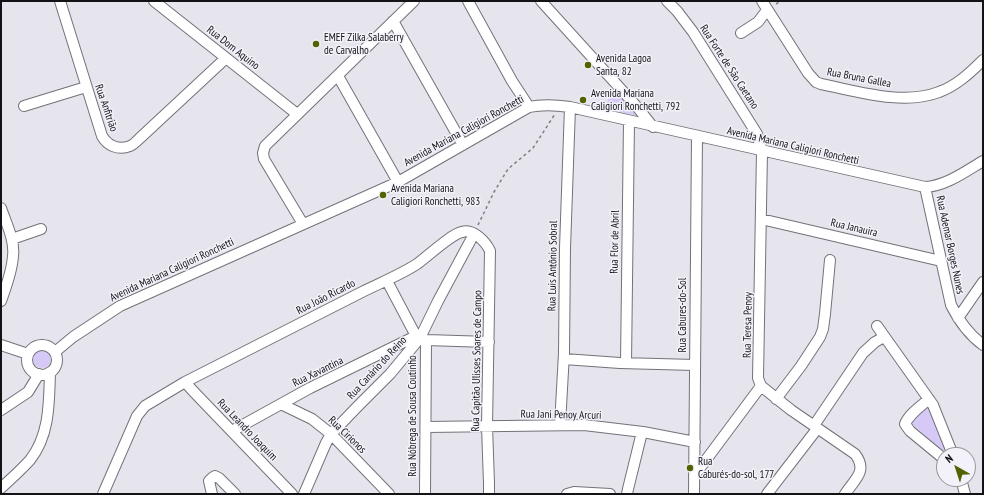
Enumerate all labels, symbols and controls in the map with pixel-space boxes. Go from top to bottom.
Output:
street label: Rua Forte de São Caetano [697,22,761,112]
street label: Rua Dom Aquino [204,23,262,73]
place label: EMEF Zilka Salaberry de Carvalho [324,31,404,57]
marker: EMEF Zilka Salaberry de Carvalho [311,39,321,49]
place label: Avenida Lagoa Santa, 82 [596,52,651,78]
marker: Avenida Lagoa Santa, 82 [583,60,593,70]
street label: Rua Bruna Gallea [826,65,892,91]
street label: Rua Anfitrião [92,83,120,133]
place label: Avenida Mariana Caligiori Ronchetti, 792 [591,87,680,113]
street label: Avenida Mariana Caligiori Ronchetti [402,92,526,170]
marker: Avenida Mariana Caligiori Ronchetti, 792 [578,95,588,105]
street label: Avenida Mariana Caligiori Ronchetti [726,124,860,168]
place label: Avenida Mariana Caligiori Ronchetti, 983 [391,182,480,208]
marker: Avenida Mariana Caligiori Ronchetti, 983 [378,190,388,200]
street label: Rua Ademar Borges Nunes [933,195,967,295]
street label: Rua Flor de Abril [608,210,622,274]
street label: Rua Janauira [829,216,879,240]
street label: Rua Luis Antônio Sobral [546,221,560,311]
street label: Avenida Mariana Caligiori Ronchetti [108,235,236,305]
street label: Rua João Ricardo [294,277,358,317]
street label: Rua Cabures-do-Sol [676,278,690,352]
street label: Rua Capitão Ulisses Soares de Campo [469,290,485,432]
street label: Rua Teresa Penoy [741,292,755,358]
street label: Rua Canário do Reino [345,334,409,402]
street label: Rua Xavantina [291,354,345,390]
street label: Rua Nóbrega de Sousa Coutinho [406,355,420,477]
street label: Rua Leandro Joaquim [214,397,280,463]
street label: Rua Jani Penoy Arcuri [520,408,602,422]
street label: Rua Cirionos [325,414,369,456]
north arrow [936,447,976,487]
text: N [942,451,956,466]
place label: Rua Caburés-do-sol, 177 [698,455,774,481]
marker: Rua Caburés-do-sol, 177 [685,463,695,473]

